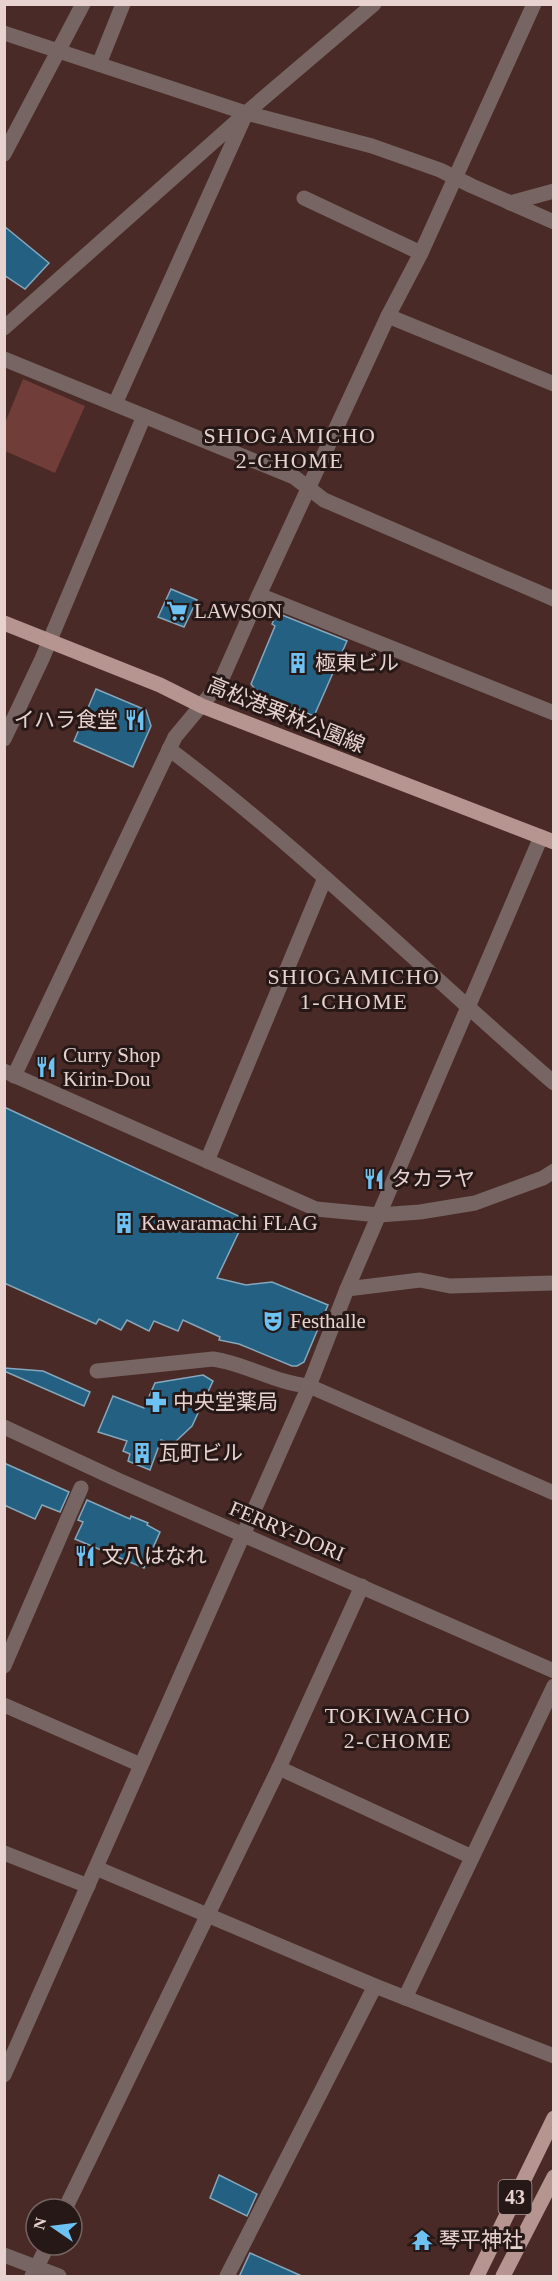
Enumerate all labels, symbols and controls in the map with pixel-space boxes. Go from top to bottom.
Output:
district label: SHIOGAMICHO 2-CHOME [204,423,376,473]
supermarket icon: LAWSON [165,599,189,623]
place label: LAWSON [194,599,282,623]
building icon: 極東ビル [286,651,310,675]
place label: 極東ビル [315,651,399,675]
street label: 高松港栗林公園線 [204,672,368,758]
place label: イハラ食堂 [13,708,118,732]
restaurant icon: イハラ食堂 [123,708,147,732]
district label: SHIOGAMICHO 1-CHOME [268,964,440,1014]
place label: Curry Shop Kirin-Dou [63,1043,160,1091]
restaurant icon: Curry Shop Kirin-Dou [34,1055,58,1079]
restaurant icon: タカラヤ [362,1167,386,1191]
place label: タカラヤ [391,1167,475,1191]
building icon: Kawaramachi FLAG [112,1211,136,1235]
place label: Kawaramachi FLAG [141,1211,318,1235]
theatre icon: Festhalle [261,1309,285,1333]
place label: Festhalle [290,1309,366,1333]
pharmacy icon: 中央堂薬局 [144,1390,168,1414]
place label: 中央堂薬局 [173,1390,278,1414]
building icon: 瓦町ビル [130,1441,154,1465]
place label: 瓦町ビル [159,1441,243,1465]
street label: FERRY-DORI [226,1496,348,1566]
restaurant icon: 文八はなれ [73,1544,97,1568]
place label: 文八はなれ [102,1544,207,1568]
district label: TOKIWACHO 2-CHOME [325,1703,471,1753]
road number: 43 [498,2180,532,2214]
north arrow [24,2197,84,2257]
text: N [30,2215,50,2231]
temple icon: 琴平神社 [410,2228,434,2252]
place label: 琴平神社 [439,2228,523,2252]

